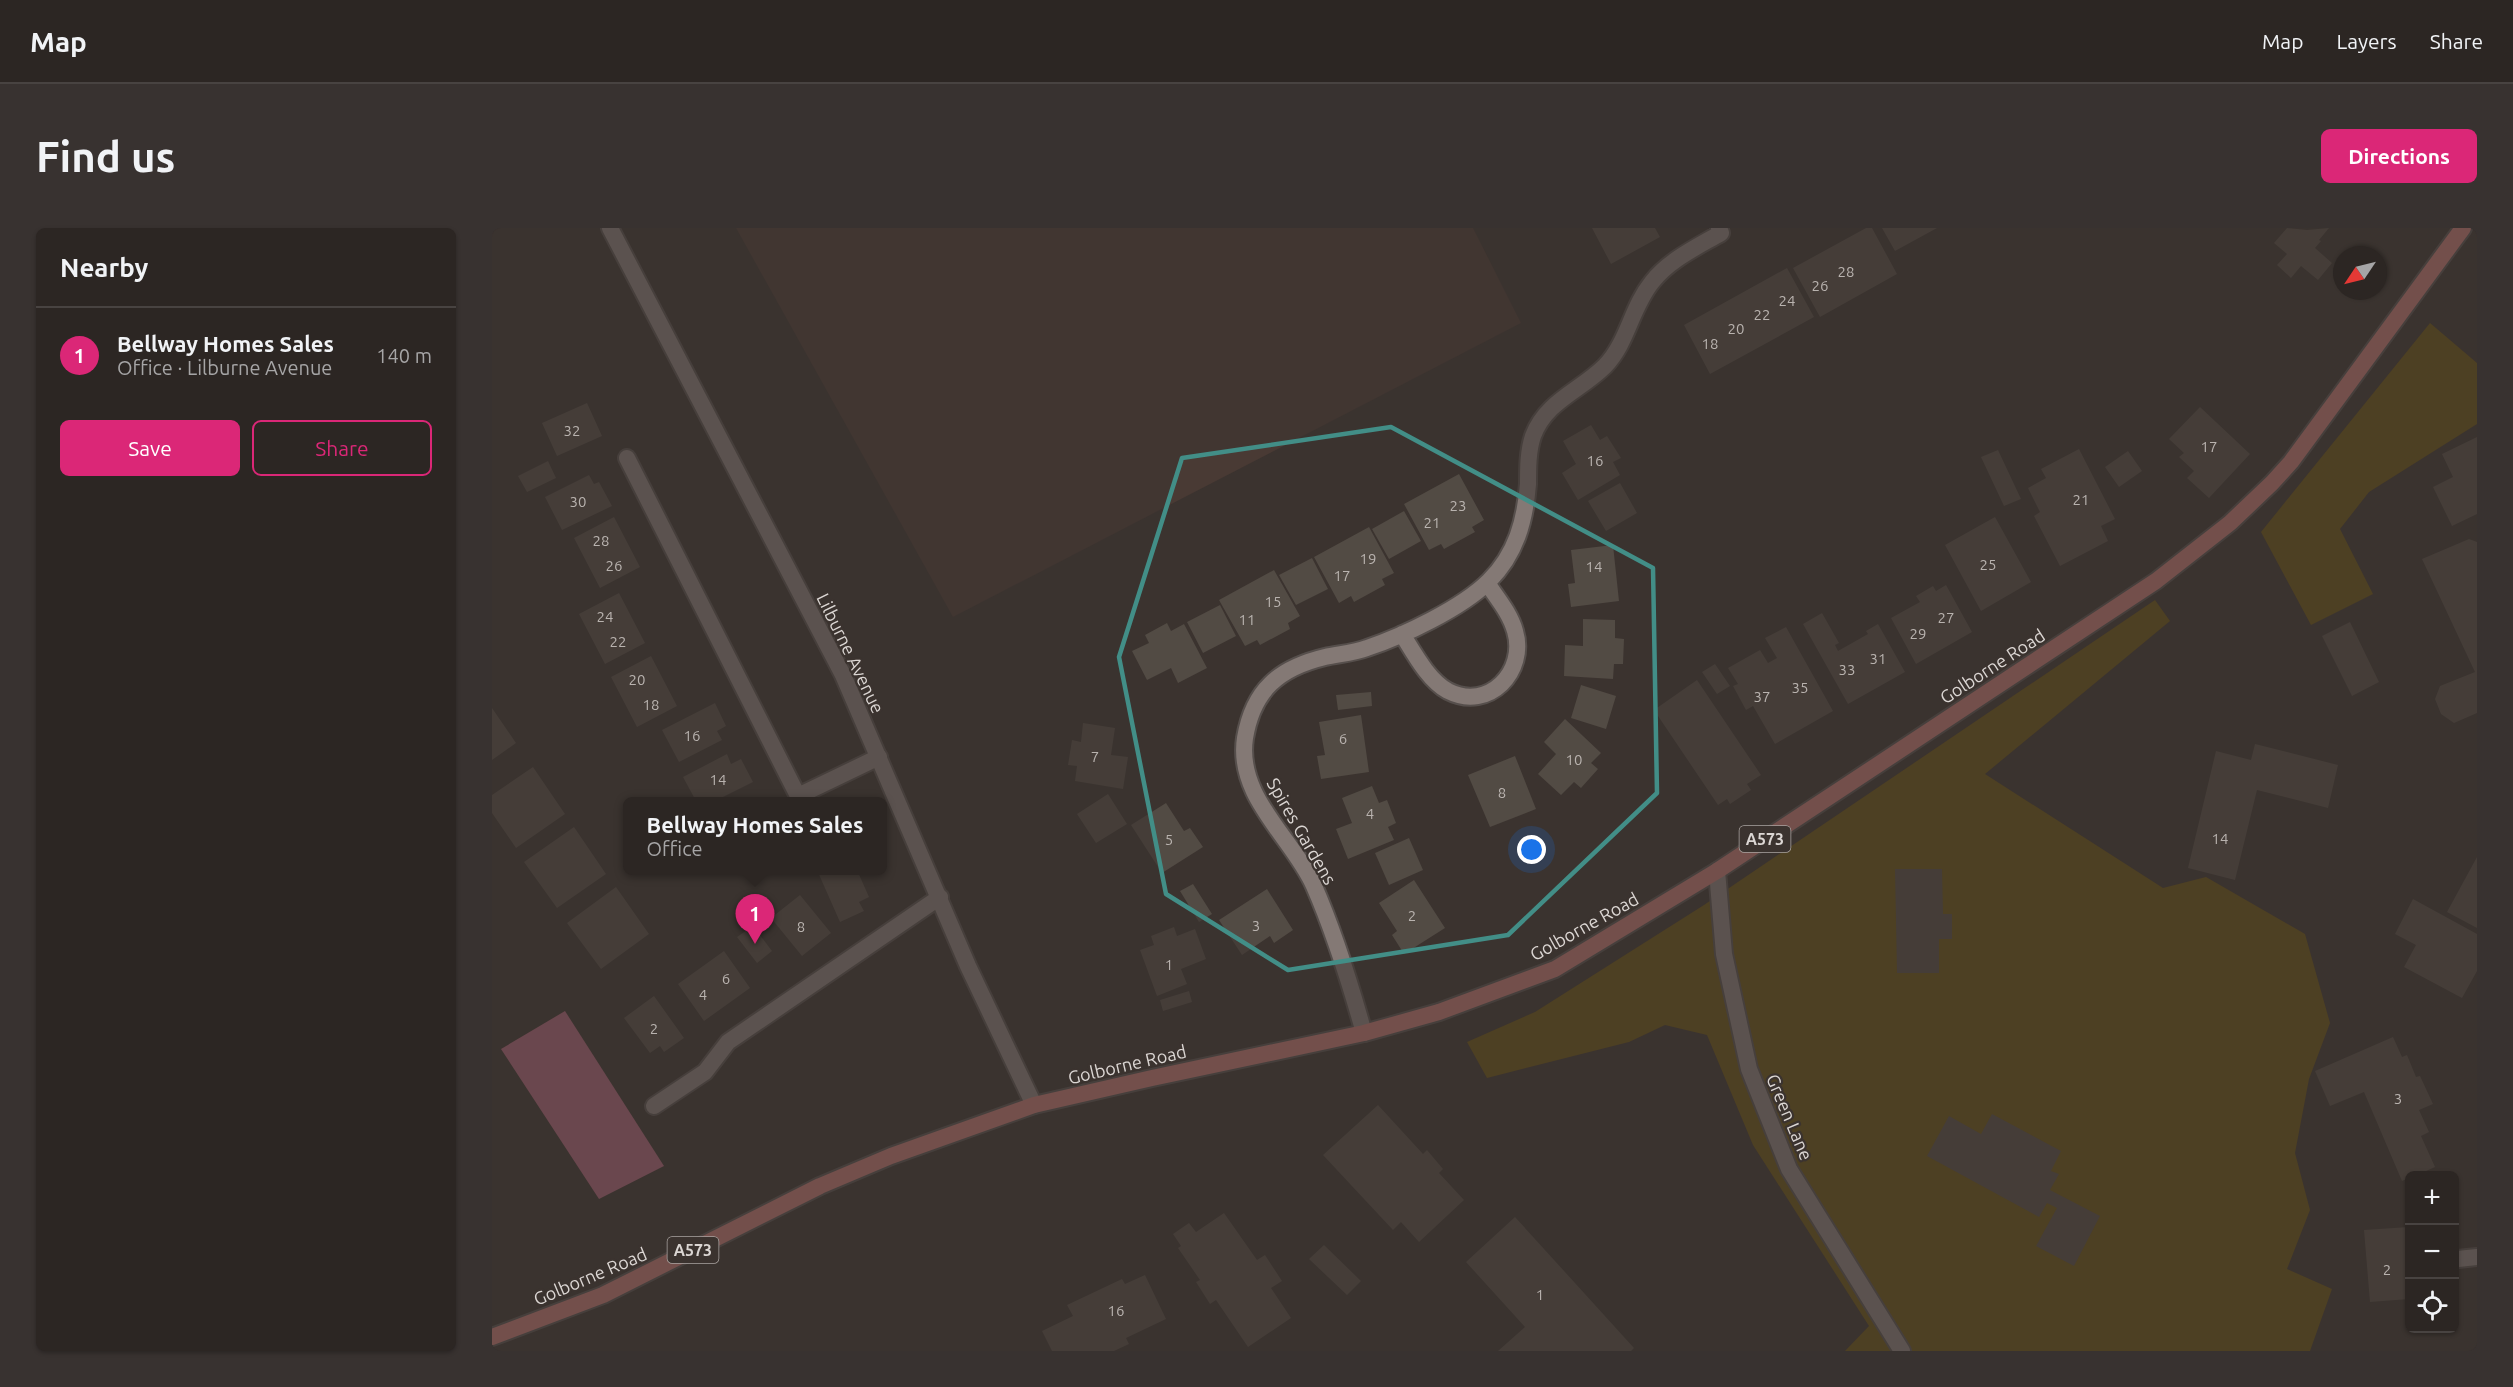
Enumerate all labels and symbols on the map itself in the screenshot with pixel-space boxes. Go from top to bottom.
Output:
north arrow [2333,246,2387,300]
house number: 28 [1838,263,1854,280]
house number: 26 [1812,277,1828,294]
house number: 24 [1779,292,1795,309]
house number: 22 [1754,306,1770,323]
house number: 20 [1728,320,1744,337]
house number: 18 [1702,335,1718,352]
house number: 32 [564,422,580,439]
house number: 17 [2201,438,2217,455]
house number: 16 [1587,452,1603,469]
house number: 21 [2073,491,2089,508]
house number: 30 [570,493,586,510]
house number: 23 [1450,497,1466,514]
house number: 21 [1424,514,1440,531]
house number: 28 [593,532,609,549]
house number: 19 [1360,550,1376,567]
house number: 25 [1980,556,1996,573]
house number: 26 [606,557,622,574]
house number: 14 [1586,558,1602,575]
house number: 17 [1334,567,1350,584]
street label: Lilburne Avenue [813,590,889,716]
house number: 15 [1265,593,1281,610]
house number: 24 [597,608,613,625]
house number: 27 [1938,609,1954,626]
house number: 11 [1239,611,1255,628]
house number: 29 [1910,625,1926,642]
street label: Golborne Road [1936,625,2048,707]
house number: 22 [610,633,626,650]
house number: 31 [1870,650,1886,667]
house number: 33 [1839,661,1855,678]
house number: 20 [629,671,645,688]
house number: 35 [1792,679,1808,696]
house number: 37 [1754,688,1770,705]
house number: 18 [643,696,659,713]
house number: 16 [684,727,700,744]
house number: 6 [1339,730,1347,747]
house number: 7 [1091,748,1099,765]
house number: 10 [1566,751,1582,768]
house number: 14 [710,771,726,788]
street label: Spires Gardens [1263,774,1341,888]
house number: 8 [1498,784,1506,801]
house number: 4 [1366,805,1374,822]
road number: A573 [1740,826,1790,852]
house number: 14 [2212,830,2228,847]
house number: 5 [1165,831,1173,848]
your location [1517,835,1546,864]
street label: Golborne Road [1526,888,1642,964]
pin: 1 [736,894,774,944]
house number: 2 [1408,907,1416,924]
house number: 3 [1252,917,1260,934]
house number: 8 [797,918,805,935]
house number: 1 [1165,956,1173,973]
house number: 6 [722,970,730,987]
house number: 4 [699,986,707,1003]
house number: 2 [650,1020,658,1037]
street label: Golborne Road [1066,1041,1188,1087]
street label: Green Lane [1763,1071,1817,1163]
house number: 3 [2394,1090,2402,1107]
road number: A573 [668,1237,718,1263]
street label: Golborne Road [530,1243,650,1309]
house number: 2 [2383,1261,2391,1278]
house number: 1 [1536,1286,1544,1303]
house number: 16 [1108,1302,1124,1319]

